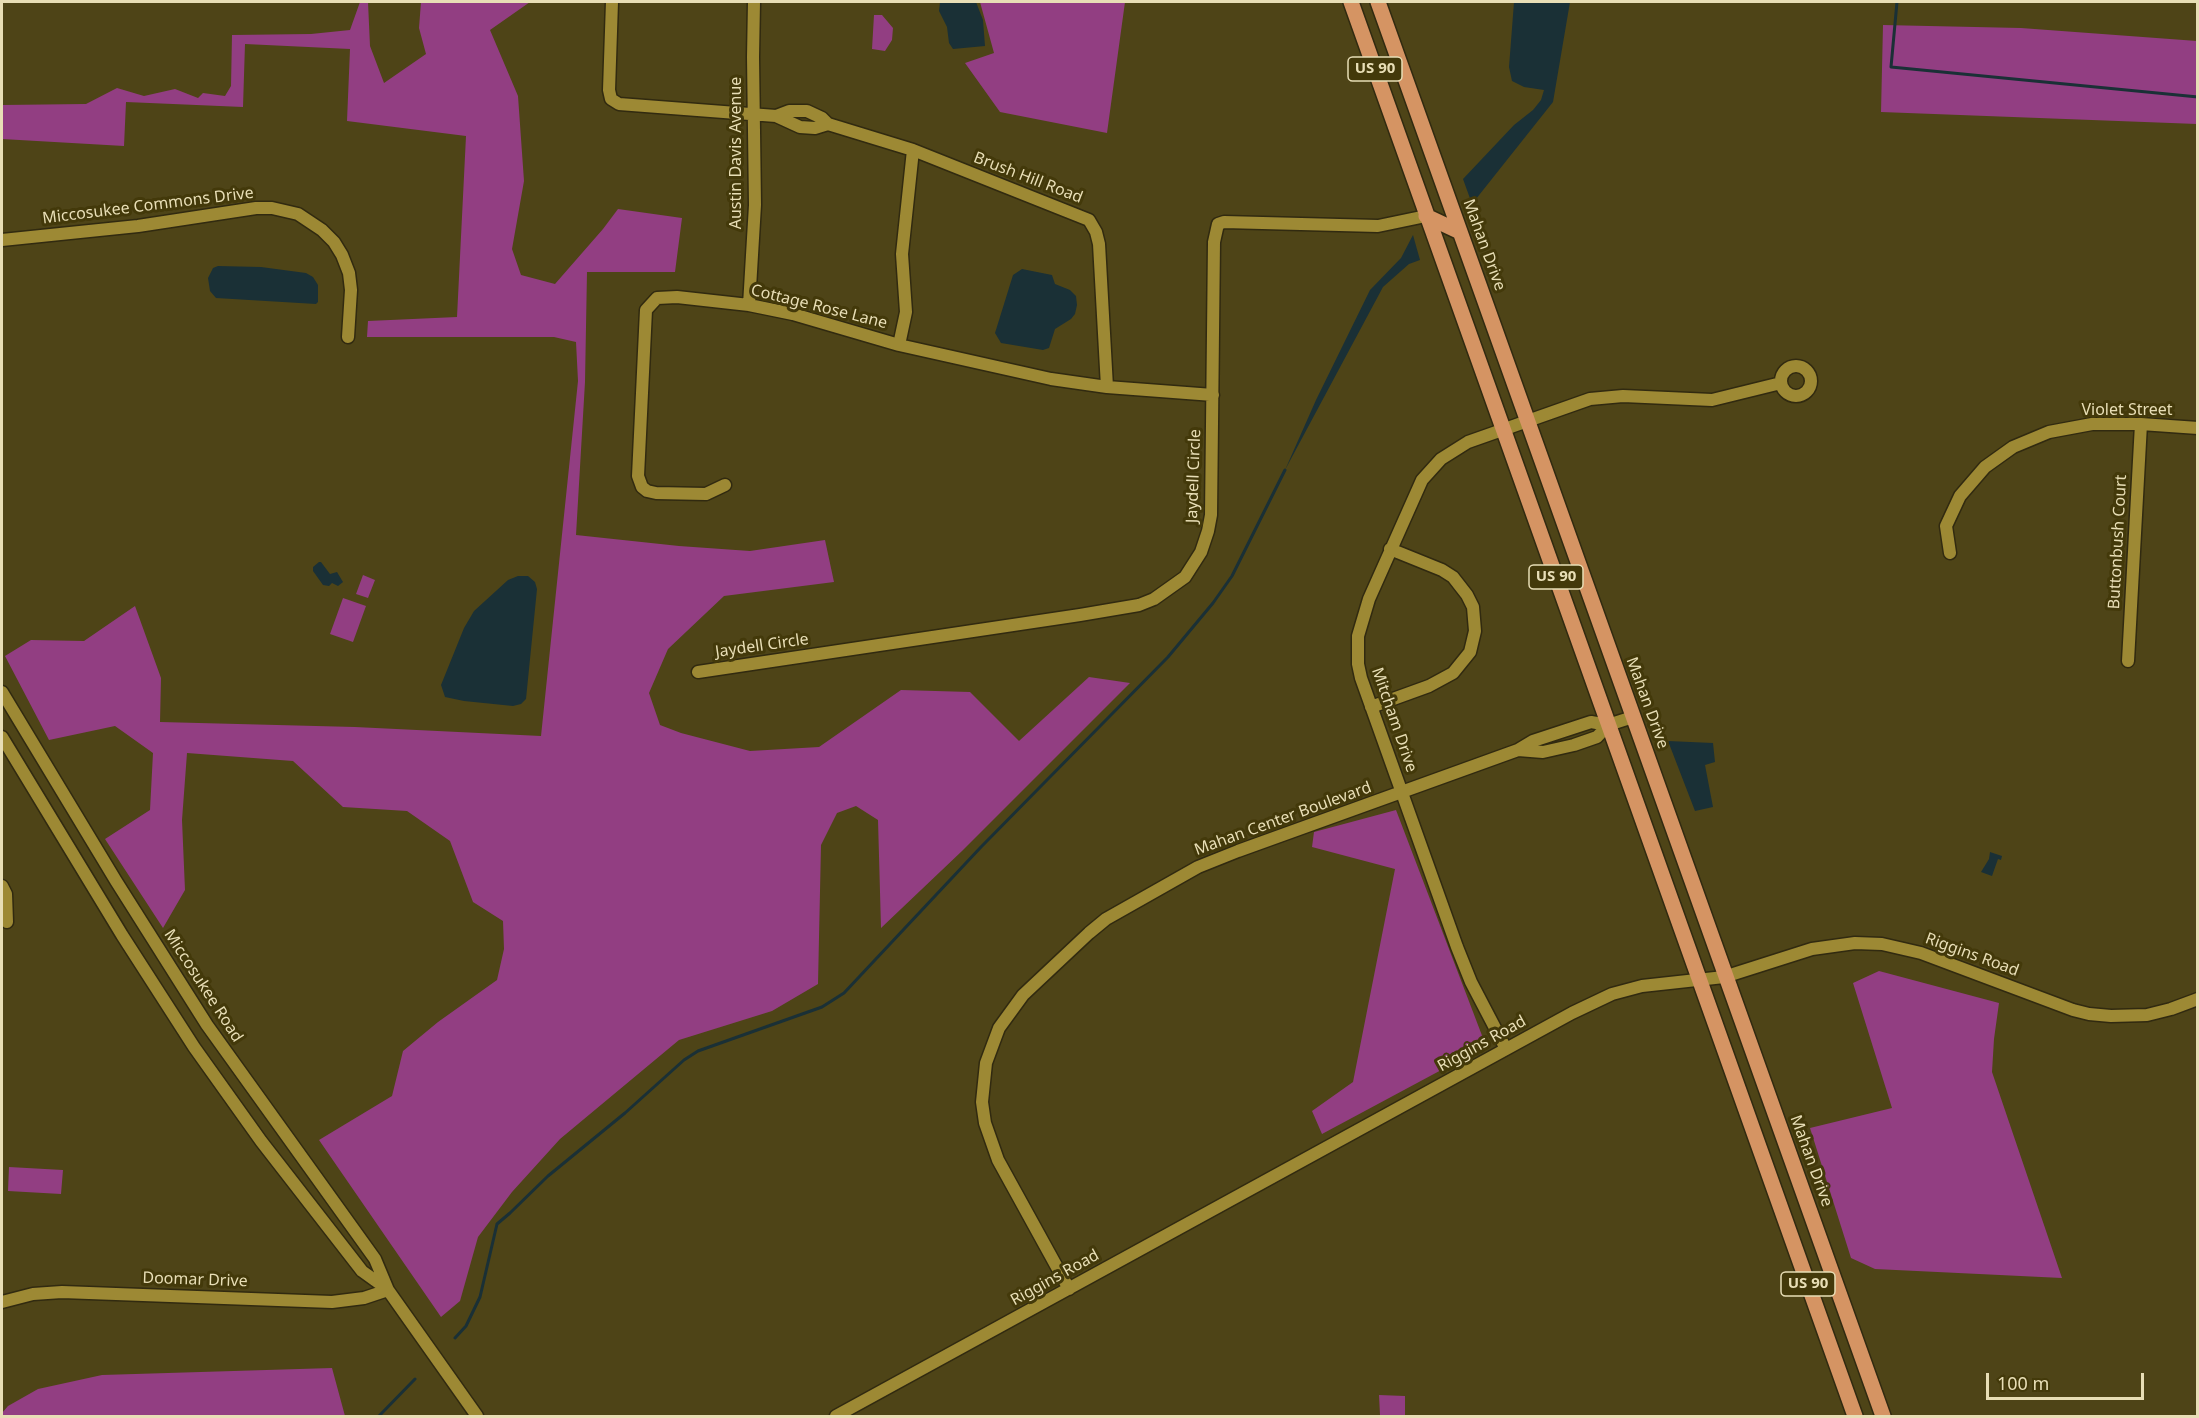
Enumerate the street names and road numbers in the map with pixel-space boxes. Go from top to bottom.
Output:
road number: US 90 [1348,57,1402,81]
street label: Austin Davis Avenue [726,77,746,229]
street label: Brush Hill Road [971,148,1085,208]
street label: Miccosukee Commons Drive [41,184,255,228]
street label: Mahan Drive [1459,197,1509,293]
street label: Cottage Rose Lane [749,281,889,333]
street label: Violet Street [2081,400,2173,420]
street label: Jaydell Circle [1183,429,1205,523]
street label: Buttonbush Court [2105,474,2131,610]
road number: US 90 [1529,565,1583,589]
street label: Jaydell Circle [714,630,810,662]
street label: Mahan Drive [1622,655,1672,751]
street label: Mitcham Drive [1367,665,1421,775]
street label: Mahan Center Boulevard [1192,778,1374,860]
street label: Miccosukee Road [159,926,247,1046]
street label: Riggins Road [1923,929,2021,981]
street label: Riggins Road [1434,1012,1530,1076]
street label: Mahan Drive [1786,1113,1836,1209]
street label: Riggins Road [1007,1246,1103,1310]
street label: Doomar Drive [142,1269,248,1291]
road number: US 90 [1781,1272,1835,1296]

